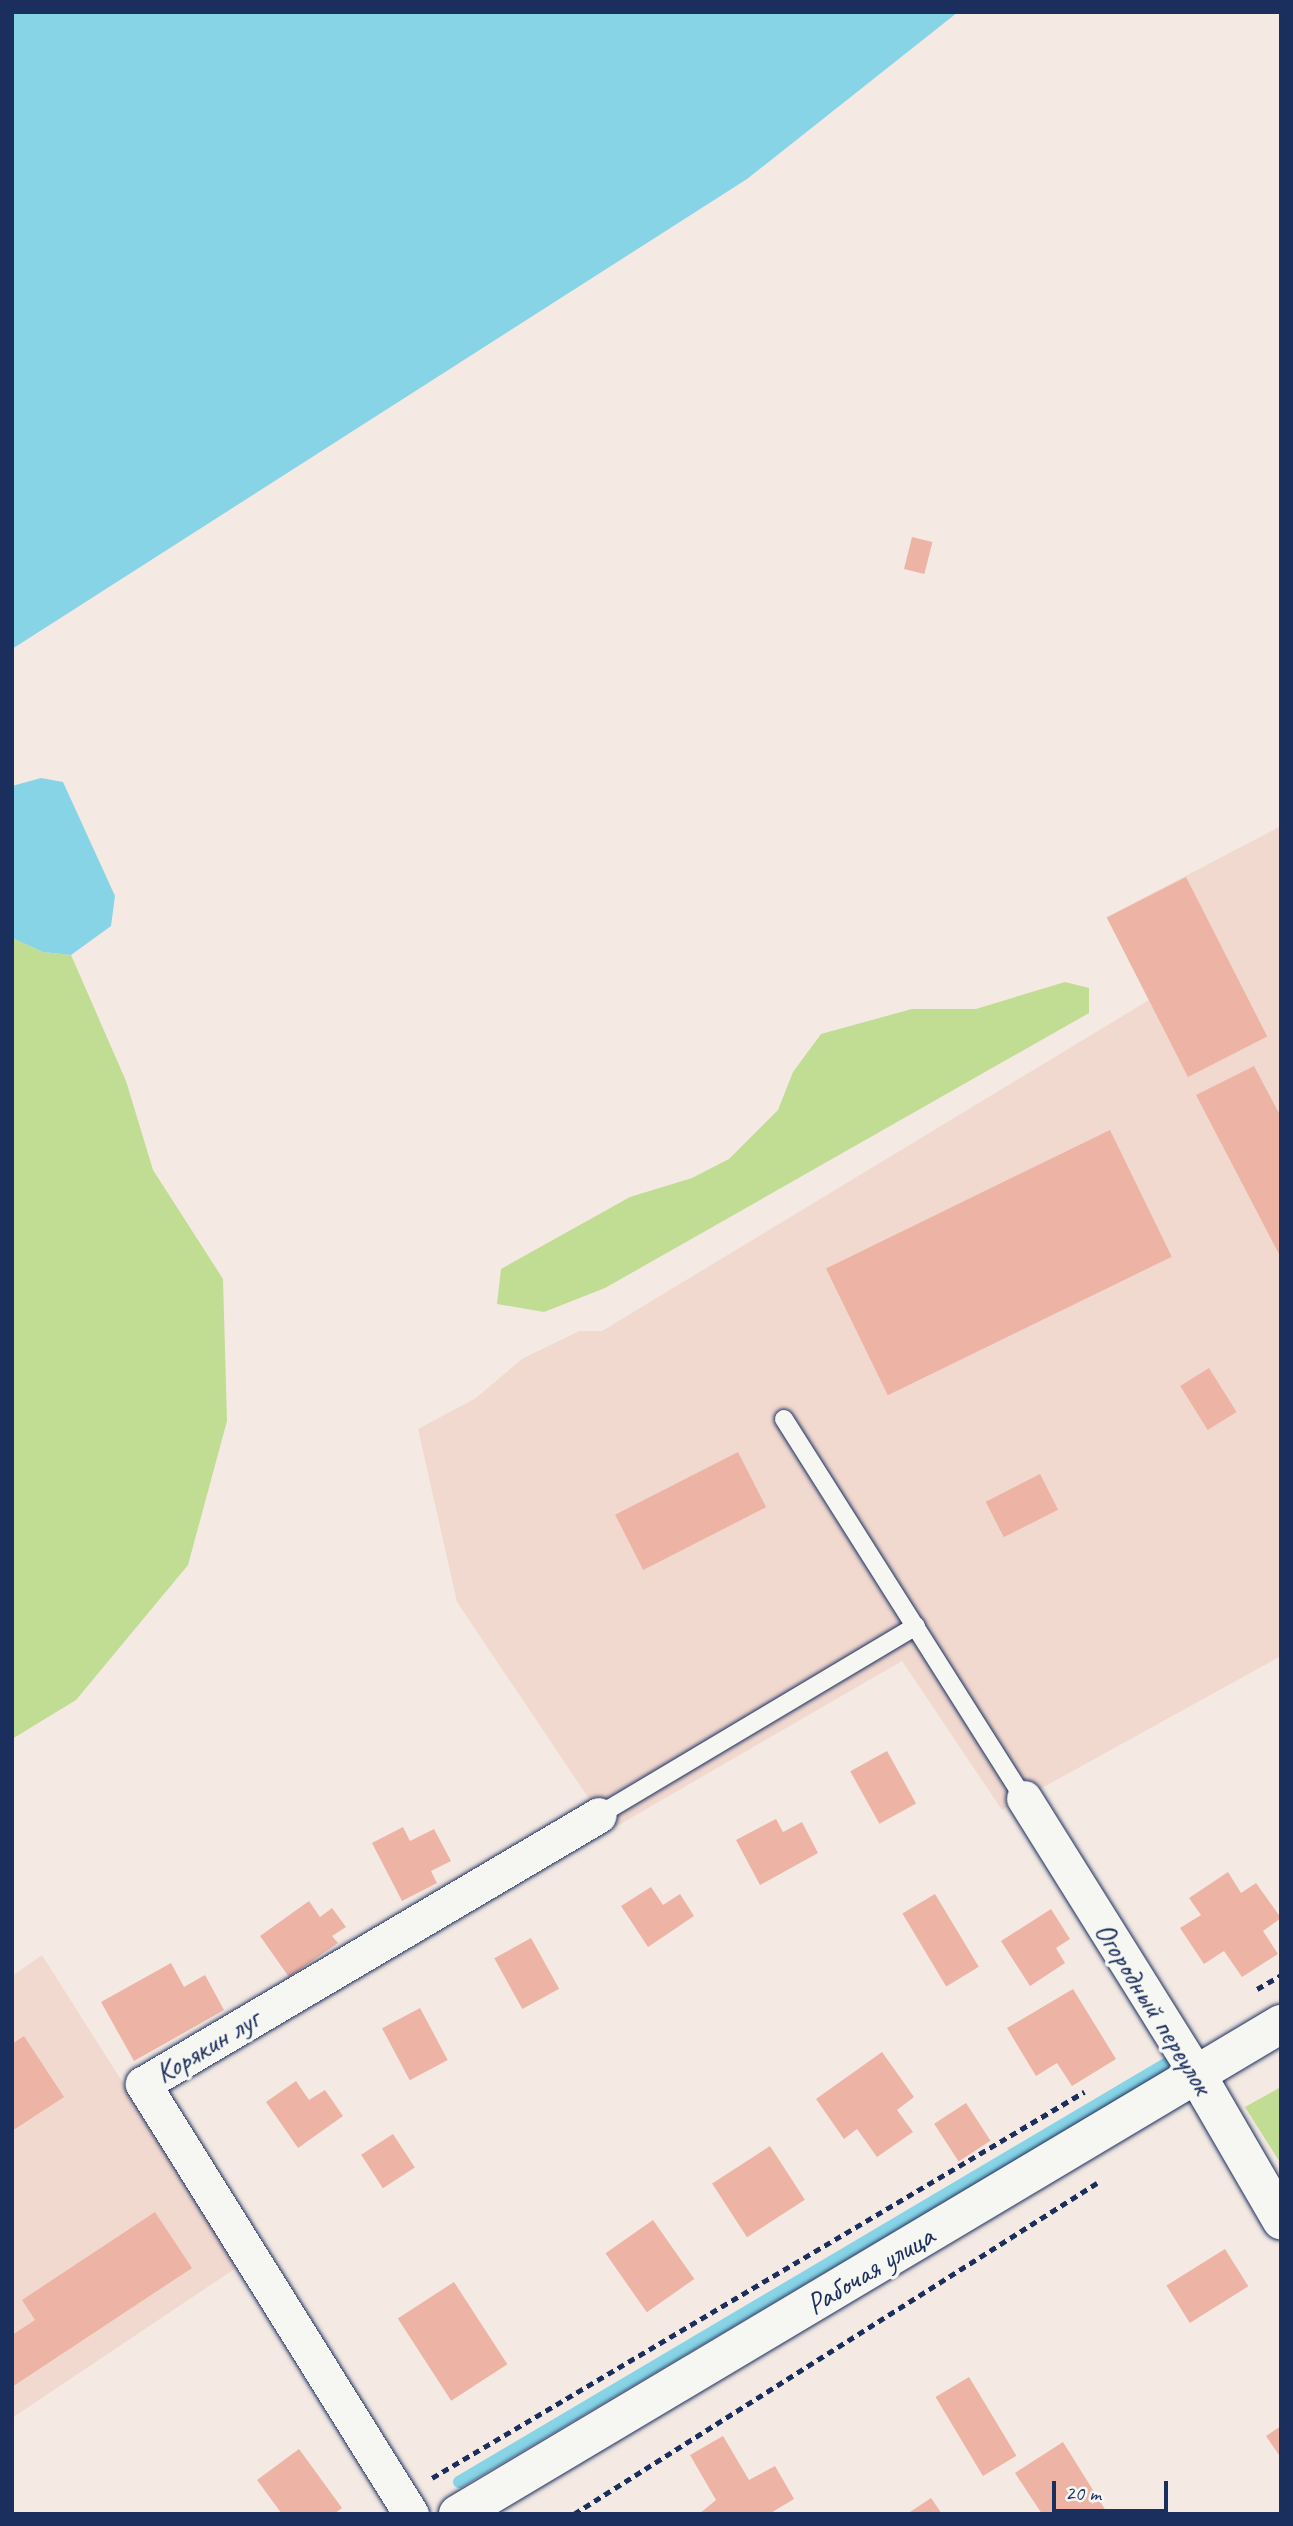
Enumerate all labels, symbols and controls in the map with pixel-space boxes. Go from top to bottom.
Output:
street label: Огородный переулок [1087,1915,1221,2101]
street label: Корякин луг [148,2001,266,2091]
street label: Рабочая улица [799,2217,941,2323]
scale bar [1055,2466,1170,2510]
text: 20 m [1065,2480,1101,2506]

